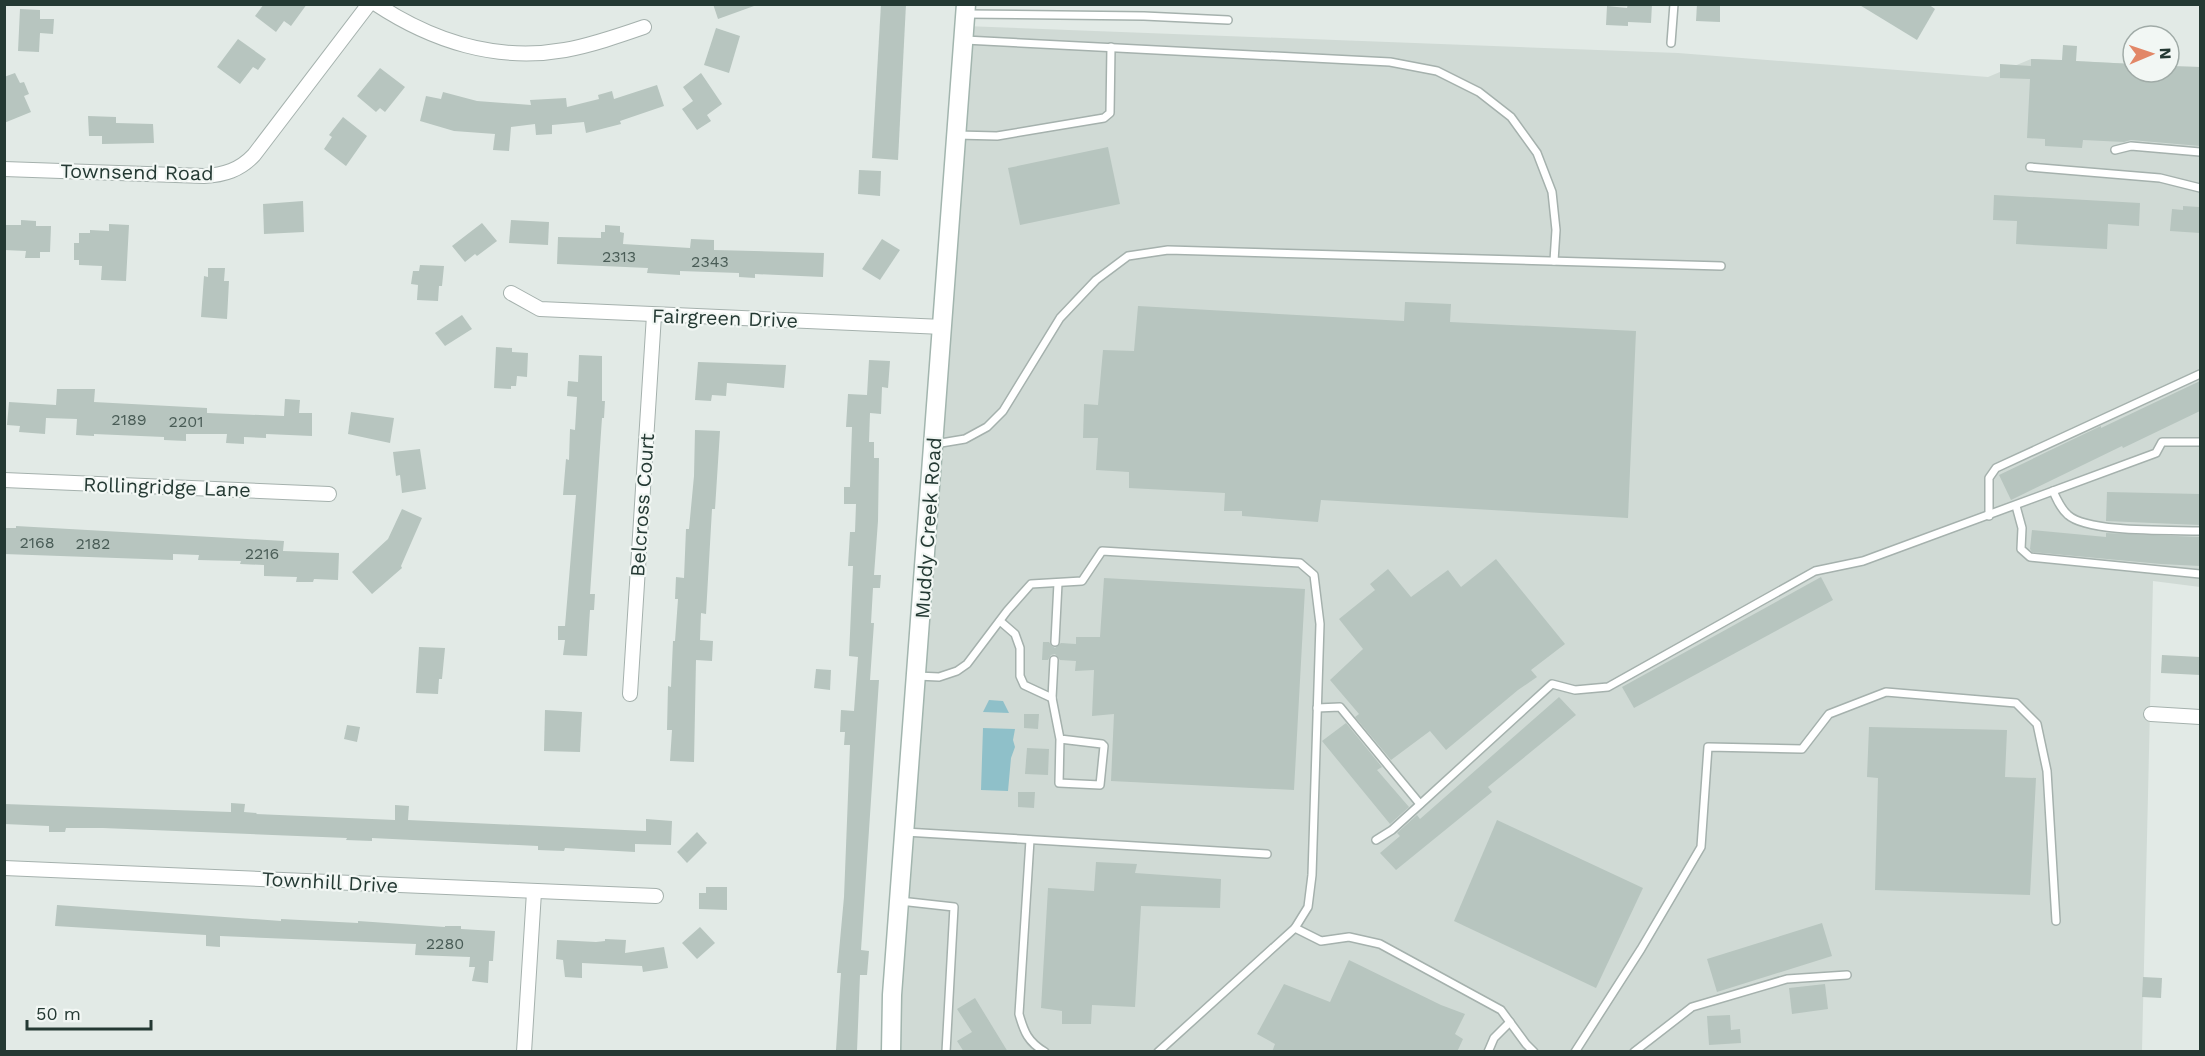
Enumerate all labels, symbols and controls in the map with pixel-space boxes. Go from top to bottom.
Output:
north arrow [2121,24,2181,84]
text: N [2156,47,2175,60]
street label: Townsend Road [60,159,214,185]
house number: 2313 [602,247,636,266]
house number: 2343 [691,252,729,271]
street label: Fairgreen Drive [652,303,798,333]
house number: 2189 [111,410,147,429]
house number: 2201 [169,412,203,431]
street label: Belcross Court [625,432,659,577]
street label: Muddy Creek Road [910,436,946,620]
street label: Rollingridge Lane [83,472,251,502]
house number: 2168 [19,533,55,552]
house number: 2182 [76,534,110,553]
house number: 2216 [245,544,279,563]
street label: Townhill Drive [261,866,399,898]
house number: 2280 [426,934,464,953]
scale bar [27,993,152,1031]
text: 50 m [36,1003,81,1024]

